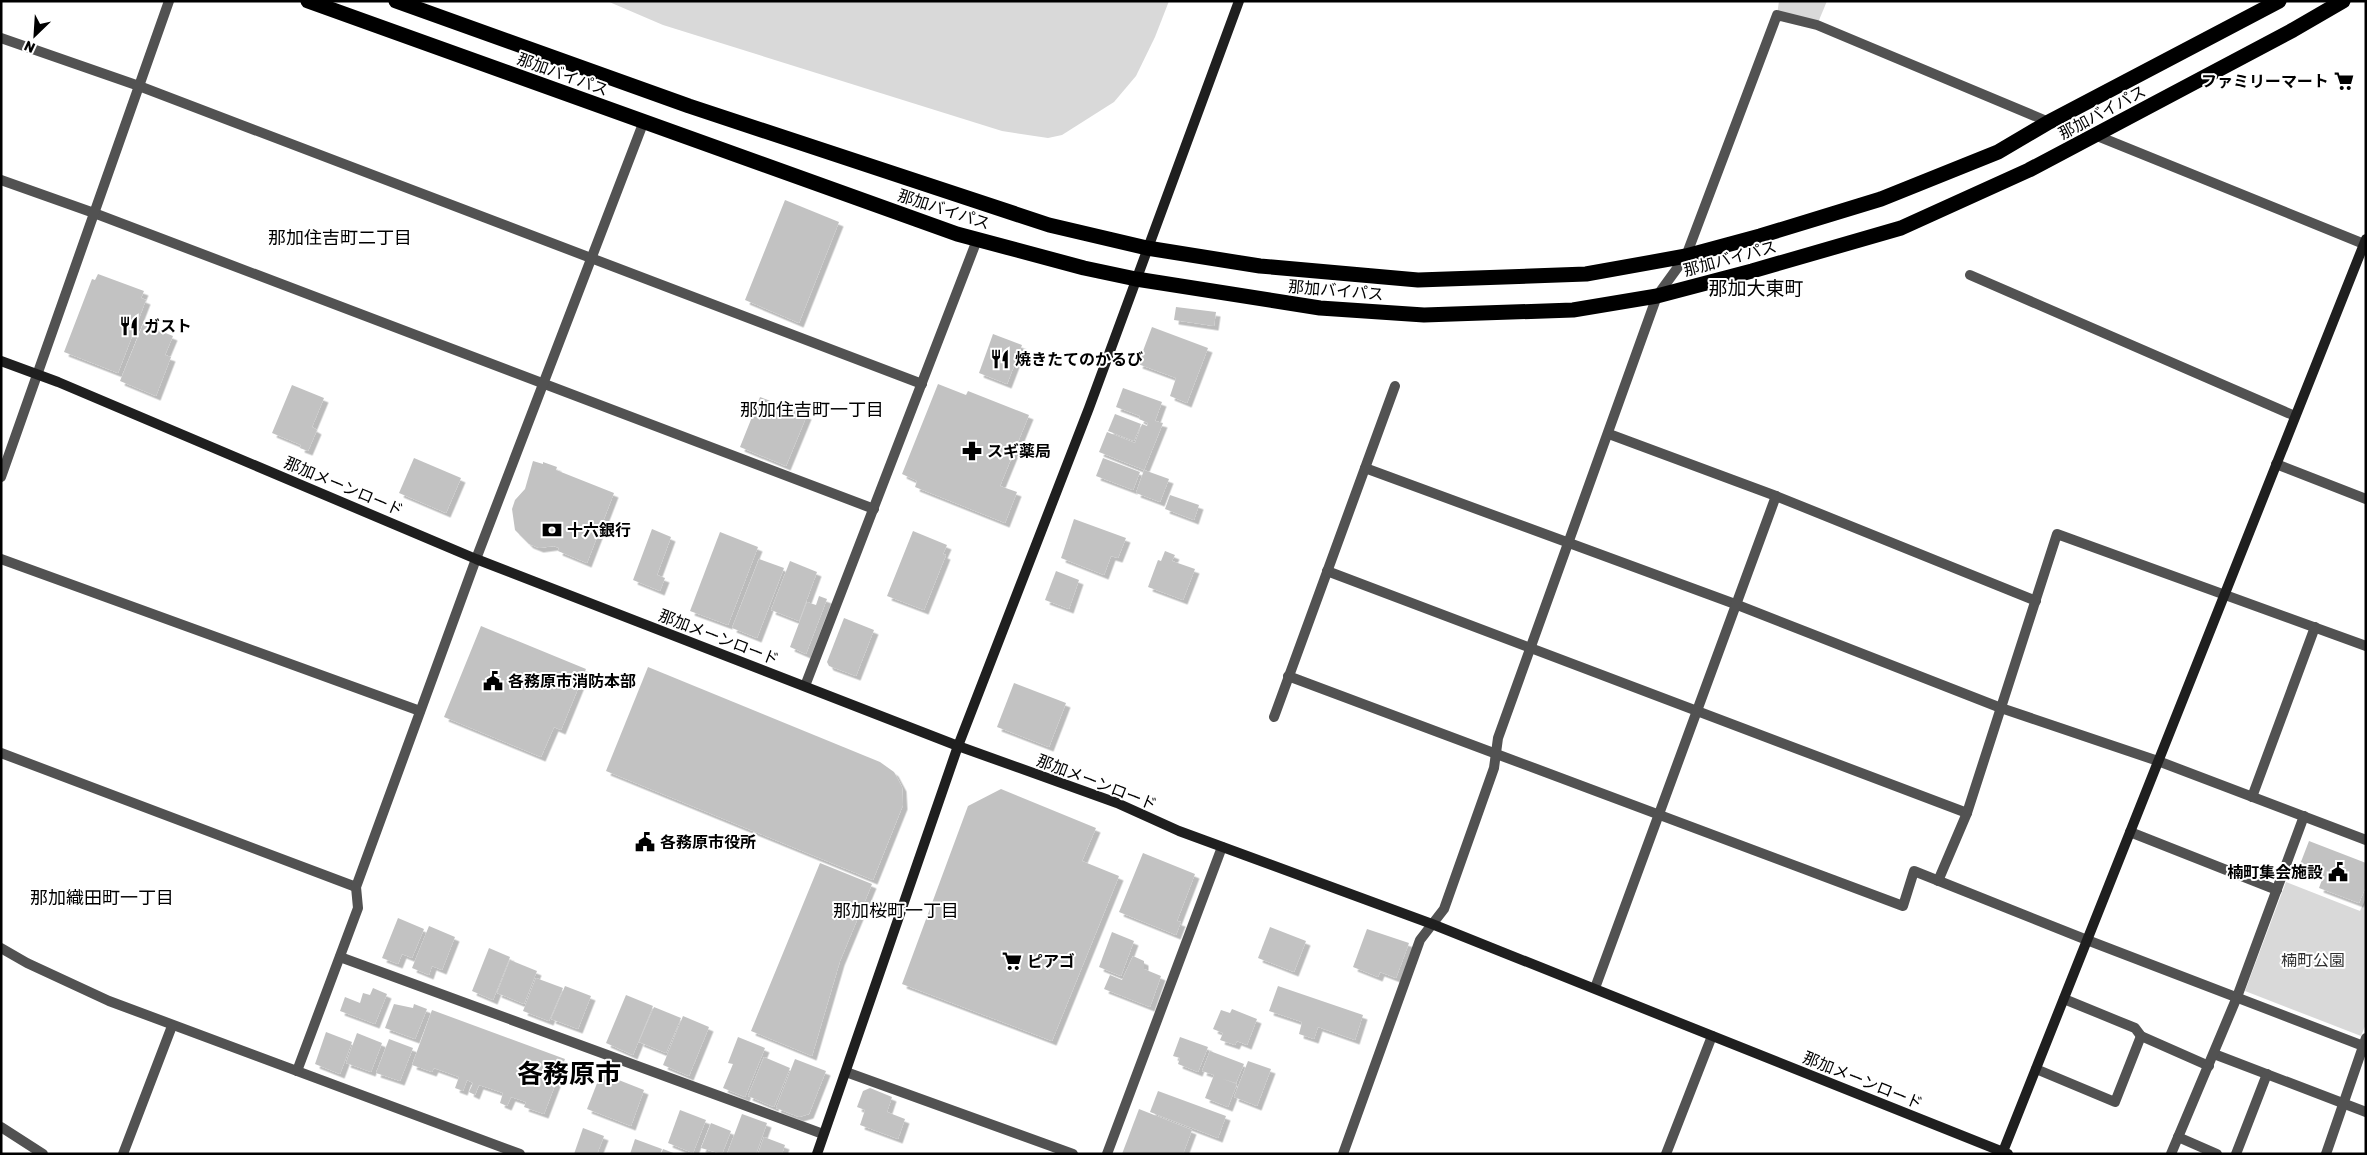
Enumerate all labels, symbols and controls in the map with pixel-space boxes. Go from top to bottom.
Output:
north arrow [10,10,60,60]
text: N [22,36,38,56]
street label: 那加バイパス [515,49,611,100]
supermarket icon: ファミリーマート [2333,70,2355,92]
place label: ファミリーマート [2201,72,2329,91]
street label: 那加バイパス [2056,82,2149,143]
street label: 那加バイパス [895,186,992,233]
district label: 那加住吉町二丁目 [268,227,412,249]
street label: 那加バイパス [1681,237,1779,280]
street label: 那加バイパス [1287,277,1384,304]
district label: 那加大東町 [1708,277,1804,300]
restaurant icon: ガスト [118,315,140,337]
place label: ガスト [144,317,192,336]
restaurant icon: 焼きたてのかるび [989,348,1011,370]
place label: 焼きたてのかるび [1015,350,1143,369]
district label: 那加住吉町一丁目 [740,399,884,421]
pharmacy icon: スギ薬局 [961,440,983,462]
place label: スギ薬局 [987,442,1051,461]
street label: 那加メーンロード [282,453,406,520]
bank icon: 十六銀行 [541,519,563,541]
place label: 十六銀行 [567,521,631,540]
street label: 那加メーンロード [656,606,782,669]
public building icon: 各務原市消防本部 [482,670,504,692]
place label: 各務原市消防本部 [508,672,636,691]
street label: 那加メーンロード [1034,751,1160,814]
public building icon: 各務原市役所 [634,831,656,853]
place label: 各務原市役所 [660,833,756,852]
public building icon: 楠町集会施設 [2327,861,2349,883]
place label: 楠町集会施設 [2227,863,2323,882]
district label: 那加織田町一丁目 [30,887,174,909]
district label: 那加桜町一丁目 [833,900,959,922]
supermarket icon: ピアゴ [1001,950,1023,972]
park label: 楠町公園 [2281,951,2345,970]
place label: ピアゴ [1027,952,1075,971]
street label: 那加メーンロード [1800,1048,1925,1113]
district label: 各務原市 [517,1059,621,1090]

